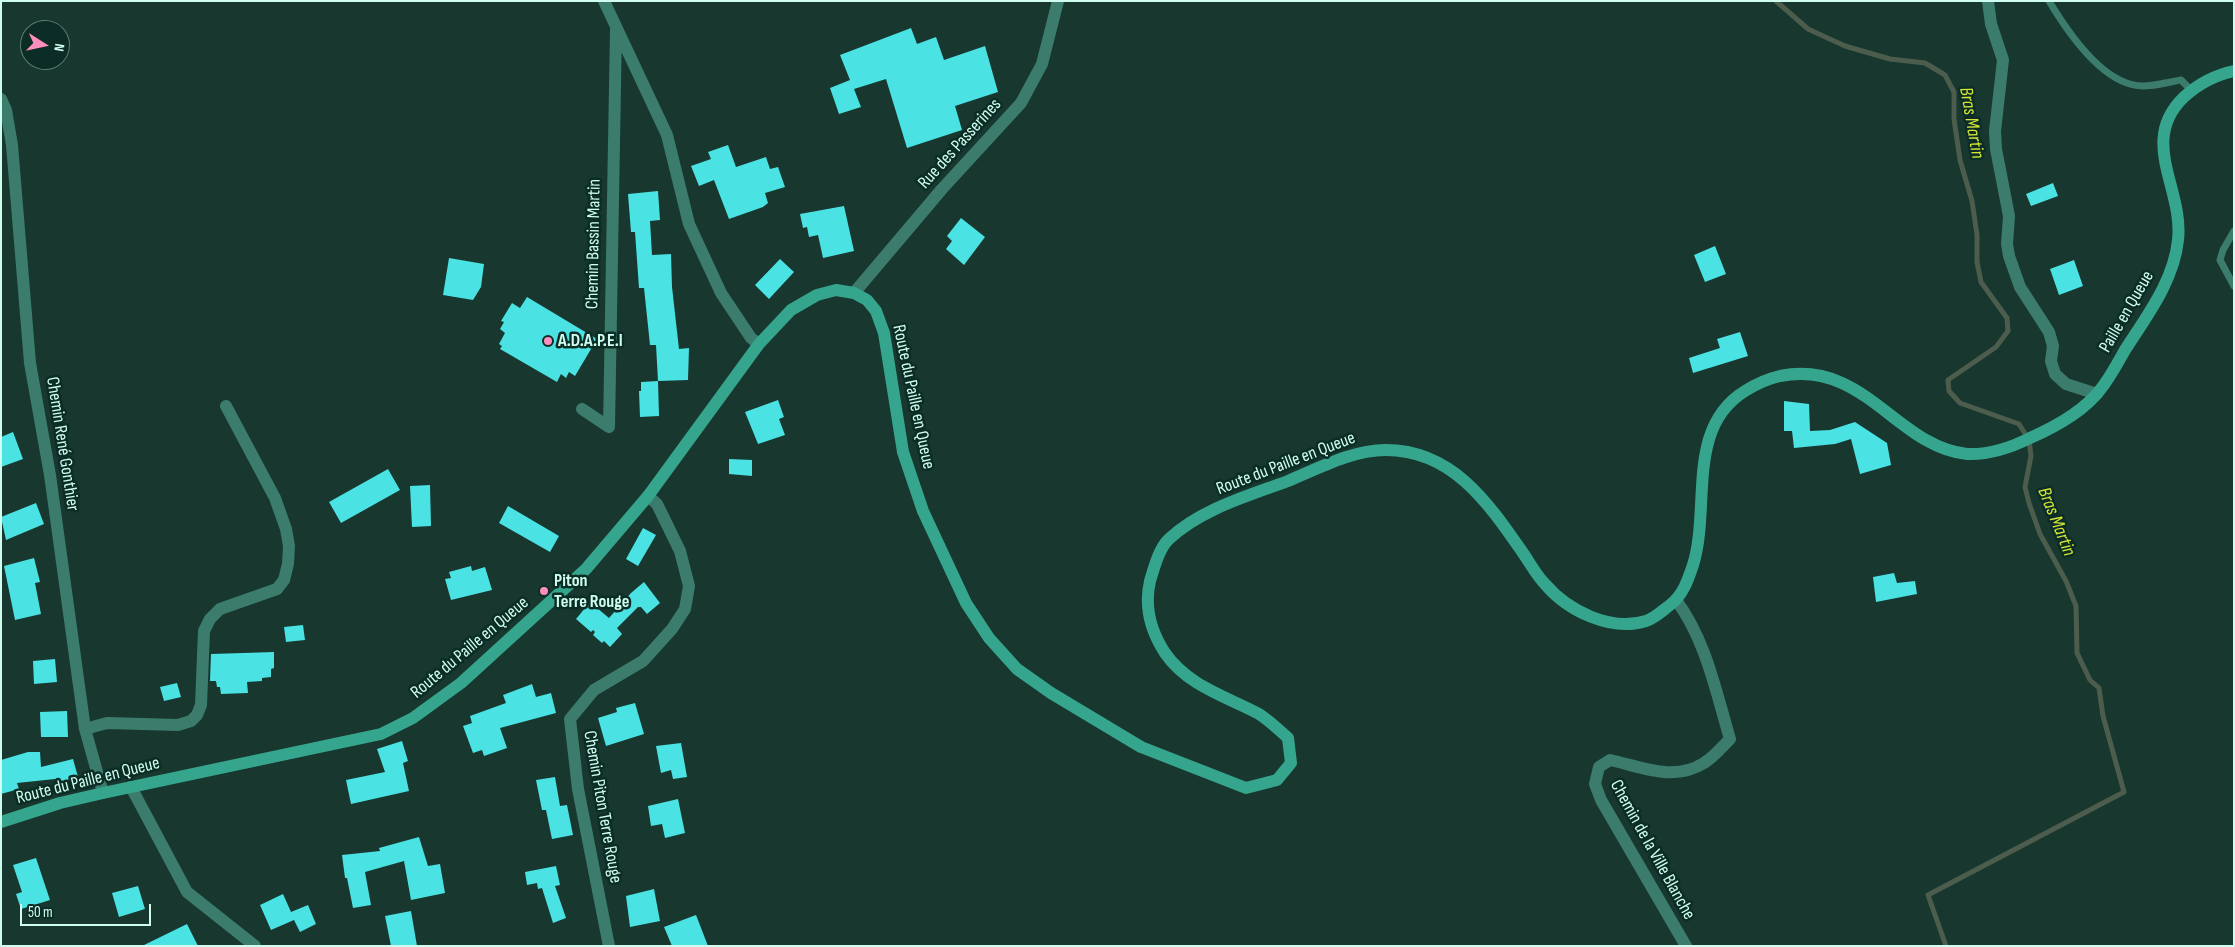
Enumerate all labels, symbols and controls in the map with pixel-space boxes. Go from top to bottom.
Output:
north arrow [20,20,70,70]
text: N [50,42,68,53]
water label: Bras Martin [1954,86,1988,160]
street label: Rue des Passerines [914,94,1006,194]
street label: Chemin Bassin Martin [582,179,606,309]
street label: Paille en Queue [2095,267,2159,357]
street label: Route du Paille en Queue [887,323,939,471]
place label: A.D.A.P.E.I [558,330,623,352]
marker: A.D.A.P.E.I [542,335,554,347]
street label: Chemin René Gonthier [41,375,83,513]
street label: Route du Paille en Queue [1213,428,1359,500]
water label: Bras Martin [2032,484,2080,560]
place label: Piton Terre Rouge [554,570,629,612]
marker: Piton Terre Rouge [538,585,550,597]
street label: Route du Paille en Queue [407,592,533,704]
street label: Chemin Piton Terre Rouge [578,729,626,885]
street label: Route du Paille en Queue [14,753,162,809]
street label: Chemin de la Ville Blanche [1605,776,1699,924]
scale bar [22,894,154,926]
text: 50 m [28,903,53,922]

